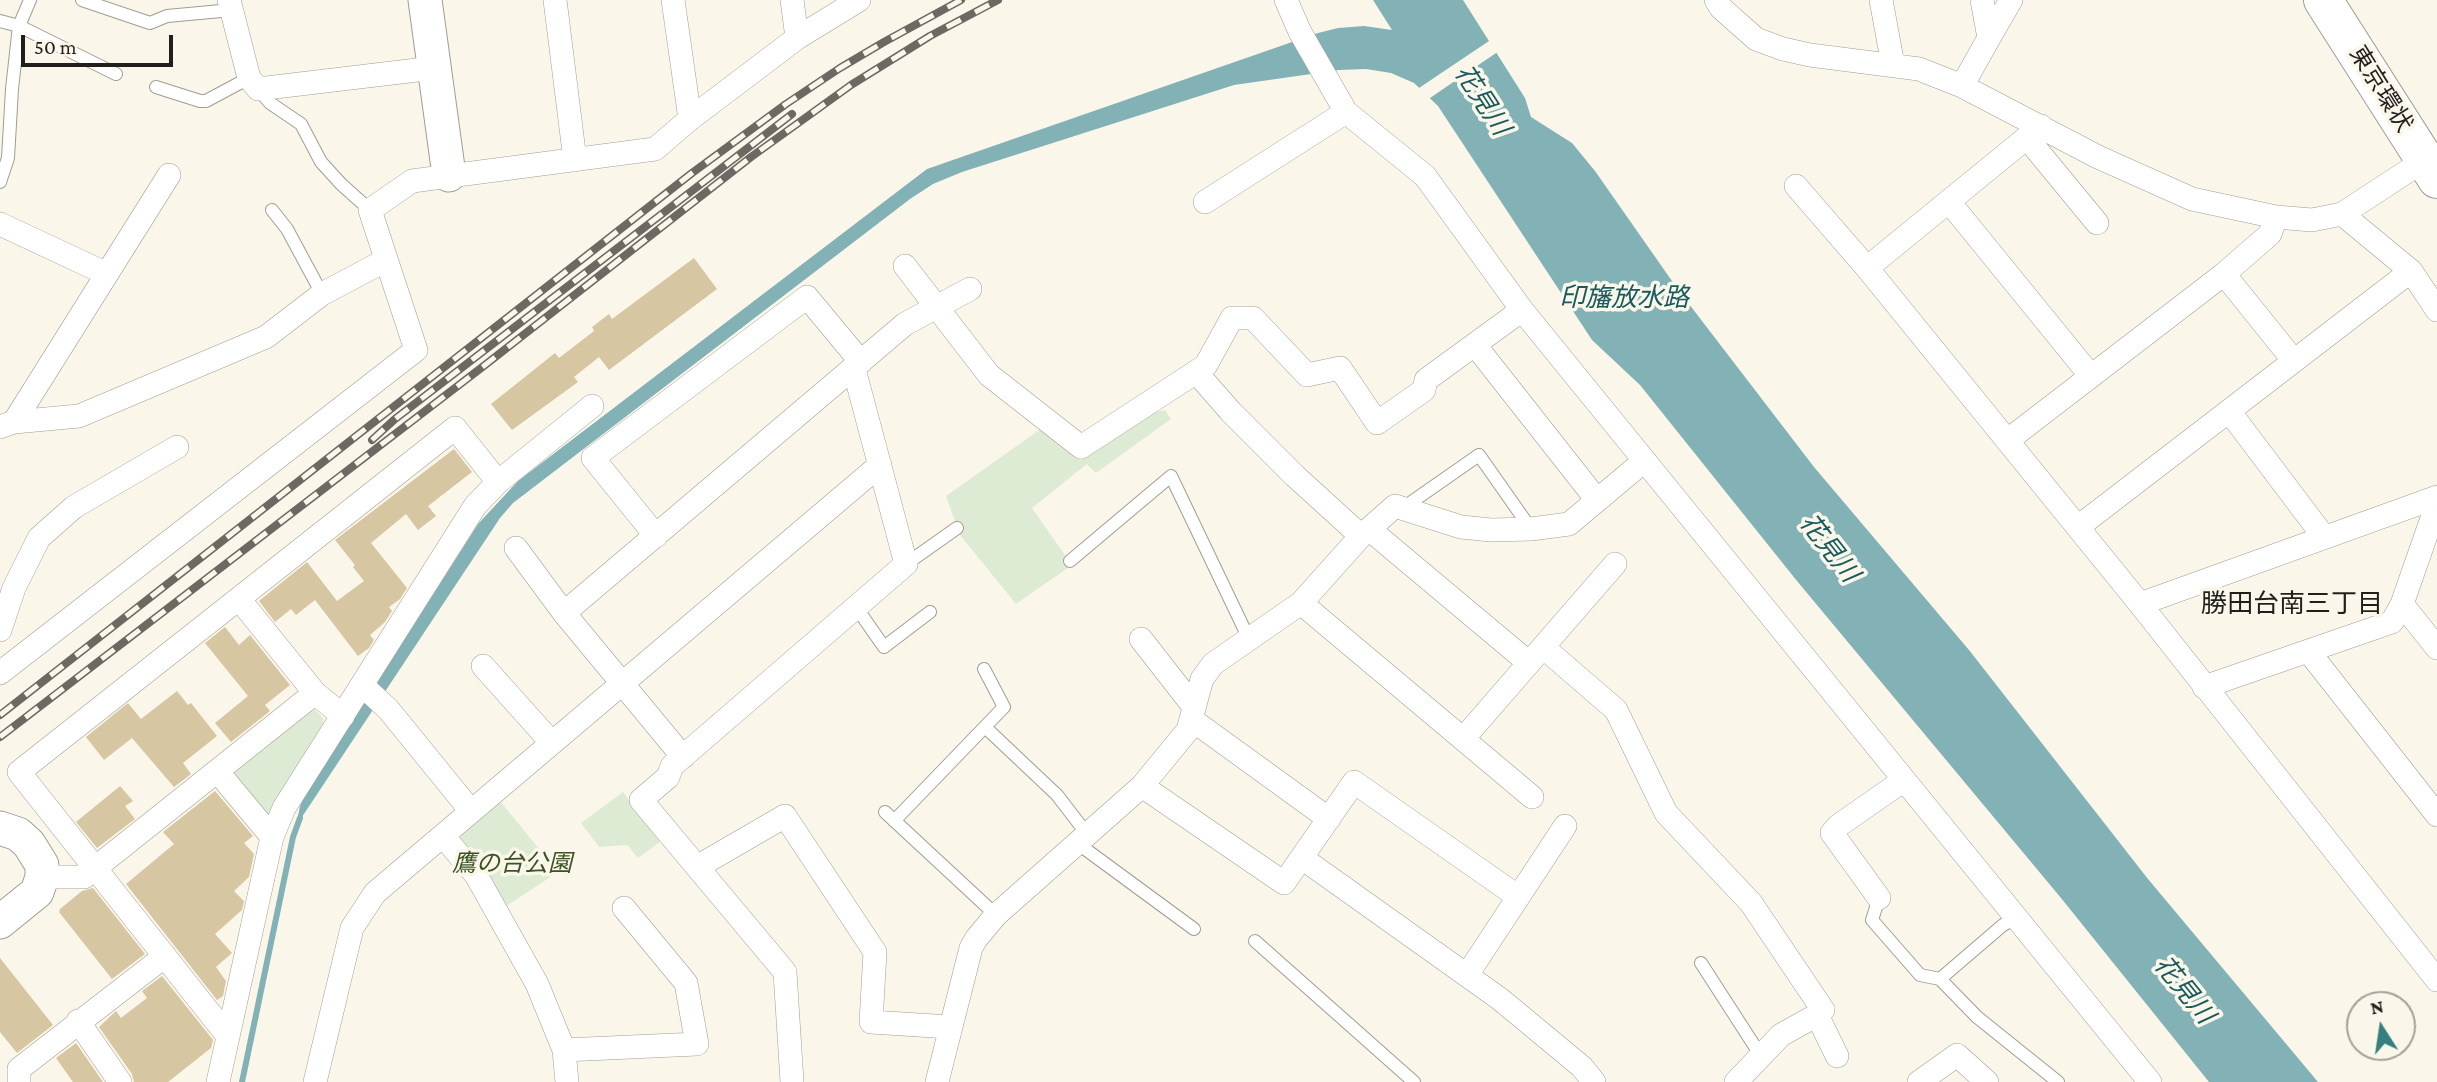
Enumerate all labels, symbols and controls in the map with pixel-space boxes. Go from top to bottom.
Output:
scale bar [24,21,177,65]
text: 50 m [34,35,77,59]
street label: 東京環状 [2343,41,2419,137]
water label: 花見川 [1448,59,1516,141]
water label: 印旛放水路 [1559,282,1689,314]
water label: 花見川 [1793,508,1865,588]
district label: 勝田台南三丁目 [2201,588,2383,620]
park label: 鷹の台公園 [452,850,572,878]
water label: 花見川 [2147,950,2221,1030]
north arrow [2346,991,2416,1061]
text: N [2368,995,2385,1019]

